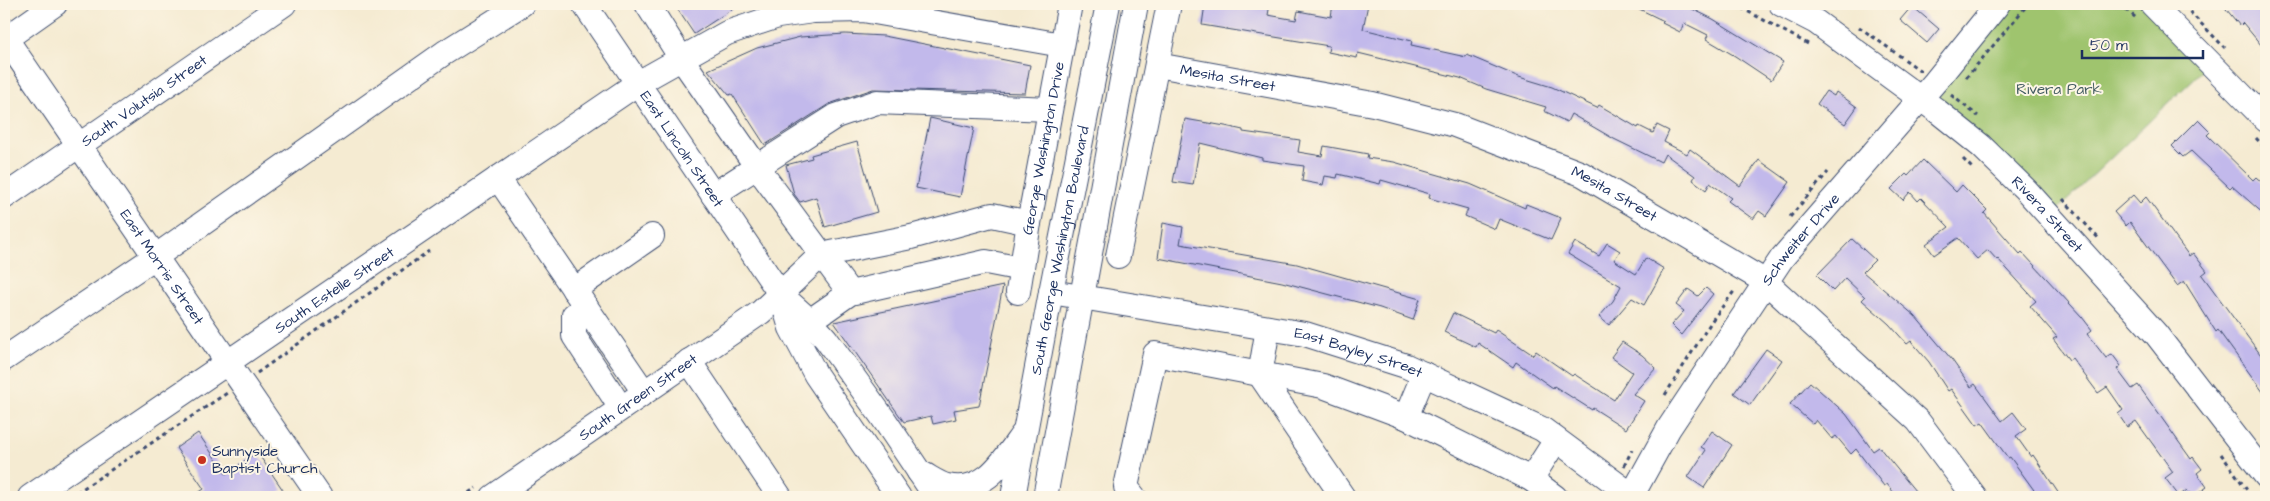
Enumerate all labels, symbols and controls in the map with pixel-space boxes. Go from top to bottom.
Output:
scale bar [2082,28,2204,60]
text: 50 m [2090,35,2128,56]
street label: South Volutsia Street [77,50,212,152]
street label: Mesita Street [1178,59,1277,97]
street label: George Washington Drive [1017,60,1070,236]
park label: Rivera Park [2016,79,2102,100]
street label: East Lincoln Street [635,87,729,212]
street label: South George Washington Boulevard [1026,124,1095,377]
street label: Mesita Street [1568,161,1661,227]
street label: Rivera Street [2007,171,2088,257]
street label: Schweiter Drive [1757,189,1845,290]
street label: East Morris Street [115,205,209,329]
street label: South Estelle Street [270,242,399,339]
street label: East Bayley Street [1293,322,1426,383]
street label: South Green Street [575,349,702,446]
place label: Sunnyside Baptist Church [212,441,318,479]
marker: Sunnyside Baptist Church [196,454,208,466]

